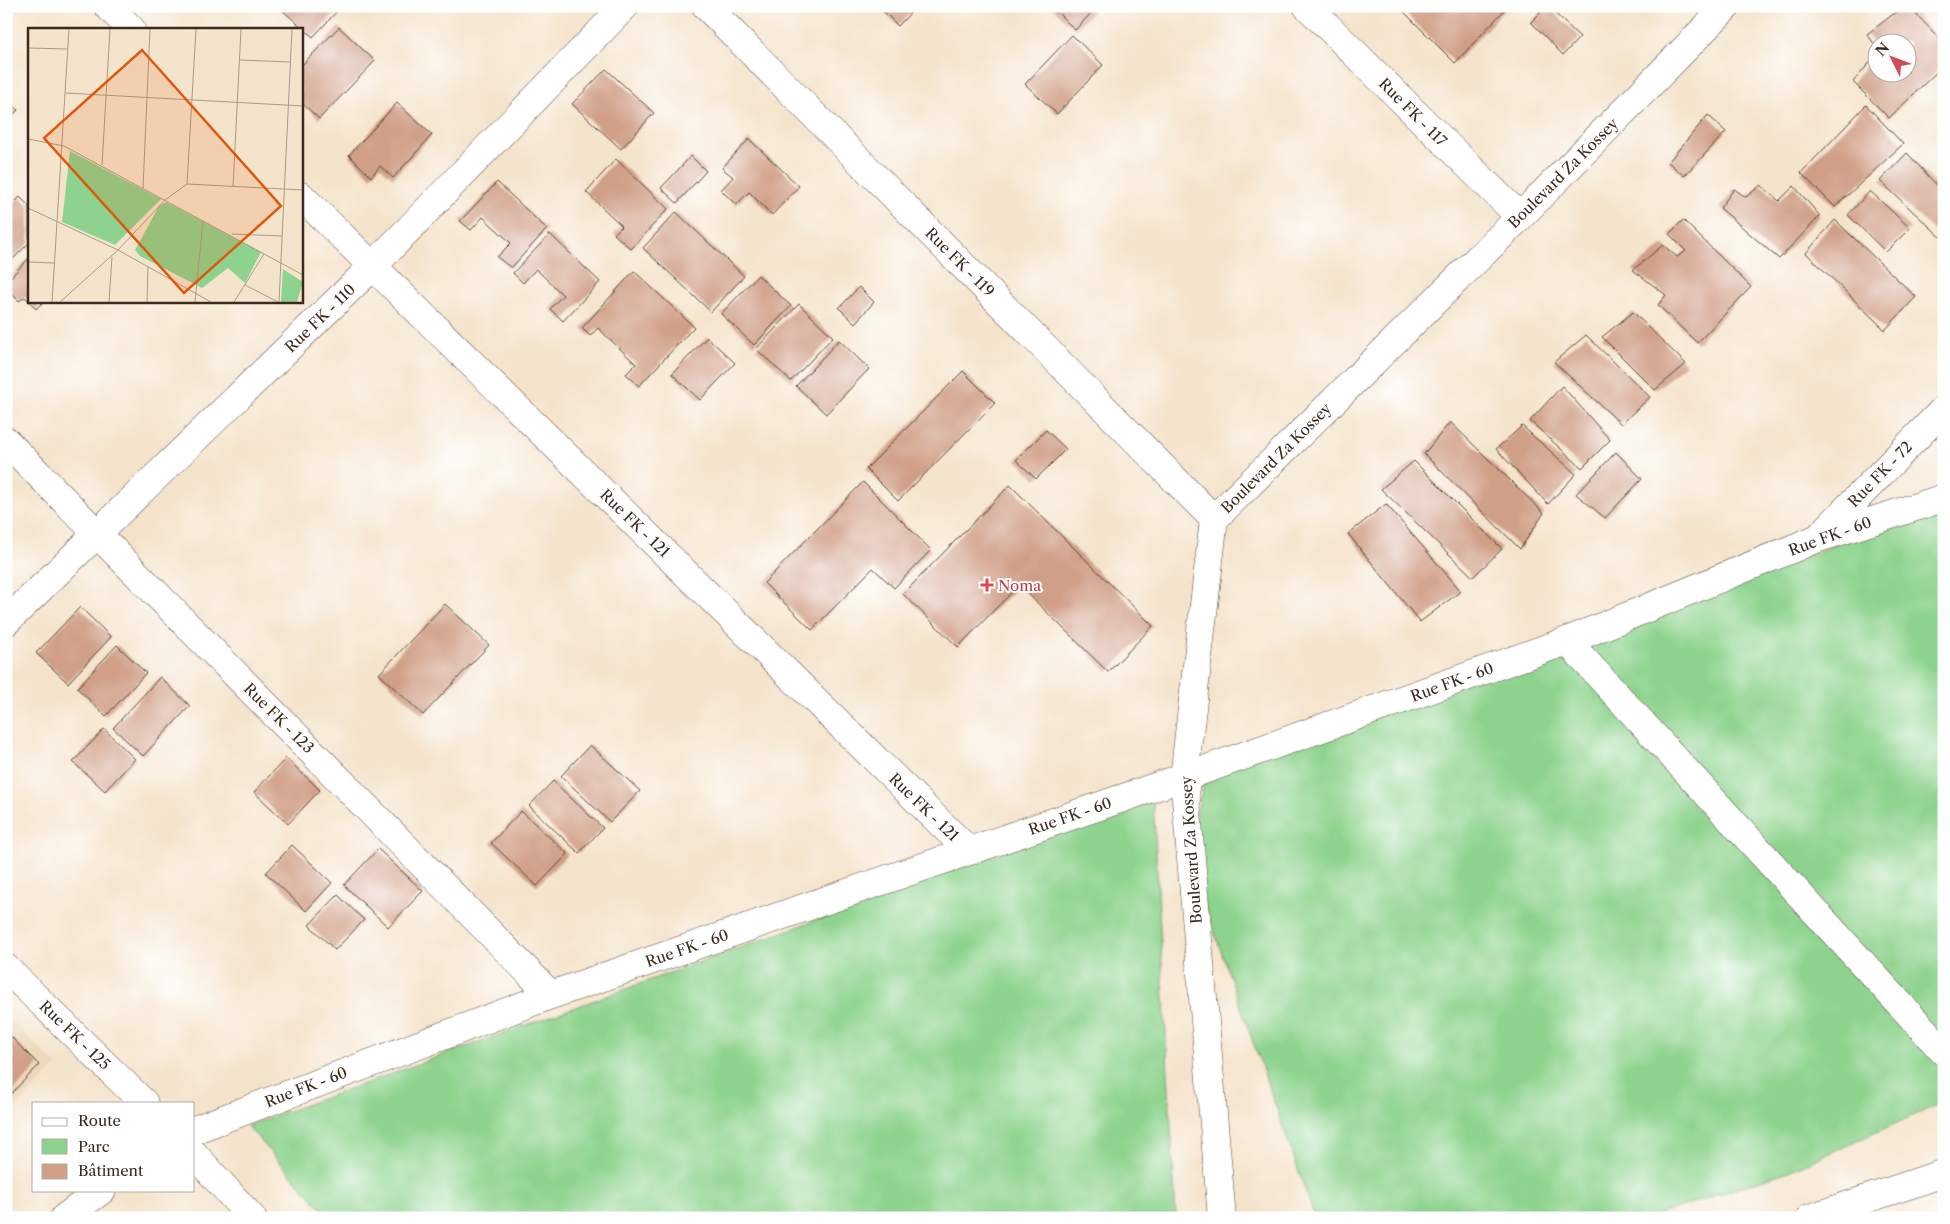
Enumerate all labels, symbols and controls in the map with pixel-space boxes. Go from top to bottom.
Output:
inset map [28,28,302,302]
north arrow [1868,32,1918,82]
text: N [1872,39,1893,60]
street label: Rue FK - 117 [1375,74,1451,150]
street label: Boulevard Za Kossey [1504,113,1623,232]
street label: Rue FK - 119 [922,224,998,300]
street label: Rue FK - 110 [281,280,359,356]
street label: Boulevard Za Kossey [1217,398,1336,517]
street label: Rue FK - 72 [1844,437,1916,511]
street label: Rue FK - 121 [596,485,674,561]
street label: Rue FK - 60 [1786,512,1874,560]
place label: Noma [998,576,1041,595]
marker: Noma [980,578,994,592]
street label: Rue FK - 60 [1408,658,1496,706]
street label: Rue FK - 123 [240,679,318,757]
street label: Rue FK - 121 [885,769,963,845]
street label: Boulevard Za Kossey [1176,775,1206,925]
street label: Rue FK - 60 [1026,793,1114,839]
street label: Rue FK - 60 [643,925,731,971]
street label: Rue FK - 125 [35,996,115,1074]
street label: Rue FK - 60 [262,1063,350,1111]
legend [32,1102,195,1192]
text: Route [78,1111,121,1130]
text: Parc [78,1137,110,1156]
text: Bâtiment [78,1161,144,1180]

